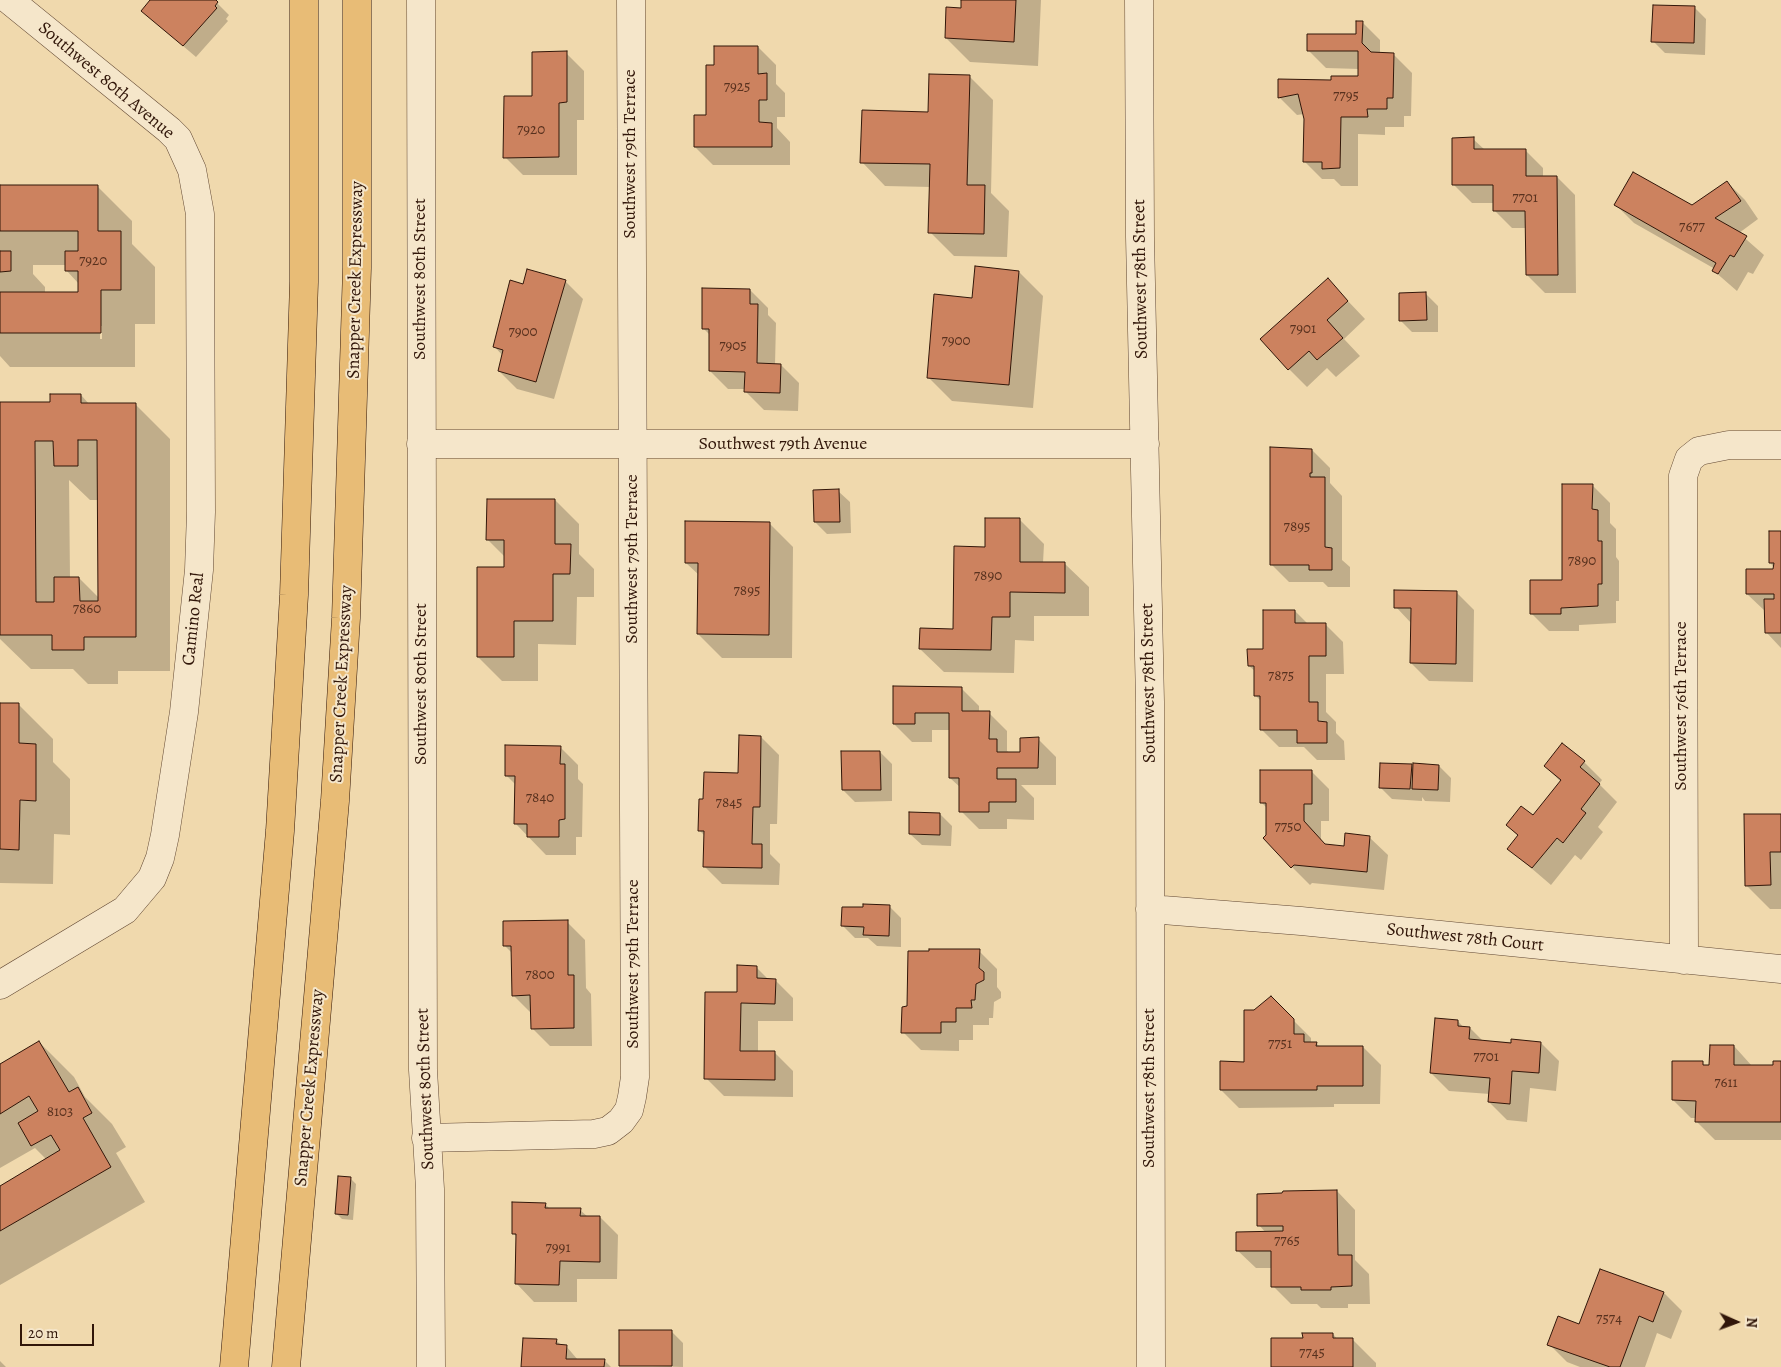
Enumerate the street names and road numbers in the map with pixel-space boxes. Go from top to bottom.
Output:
street label: Southwest 80th Avenue [33,18,179,144]
street label: Southwest 79th Terrace [620,69,642,239]
street label: Snapper Creek Expressway [343,181,369,379]
street label: Southwest 80th Street [410,198,432,360]
street label: Southwest 78th Street [1129,199,1153,359]
street label: Southwest 79th Avenue [699,434,867,456]
street label: Southwest 79th Terrace [622,474,644,644]
street label: Camino Real [178,571,210,667]
street label: Snapper Creek Expressway [326,585,358,783]
street label: Southwest 80th Street [411,603,433,765]
street label: Southwest 78th Street [1137,603,1161,763]
street label: Southwest 76th Terrace [1671,621,1693,791]
street label: Southwest 79th Terrace [623,879,645,1049]
street label: Southwest 78th Court [1385,919,1545,957]
street label: Snapper Creek Expressway [291,989,329,1187]
street label: Southwest 80th Street [412,1008,440,1170]
street label: Southwest 78th Street [1139,1008,1161,1168]

